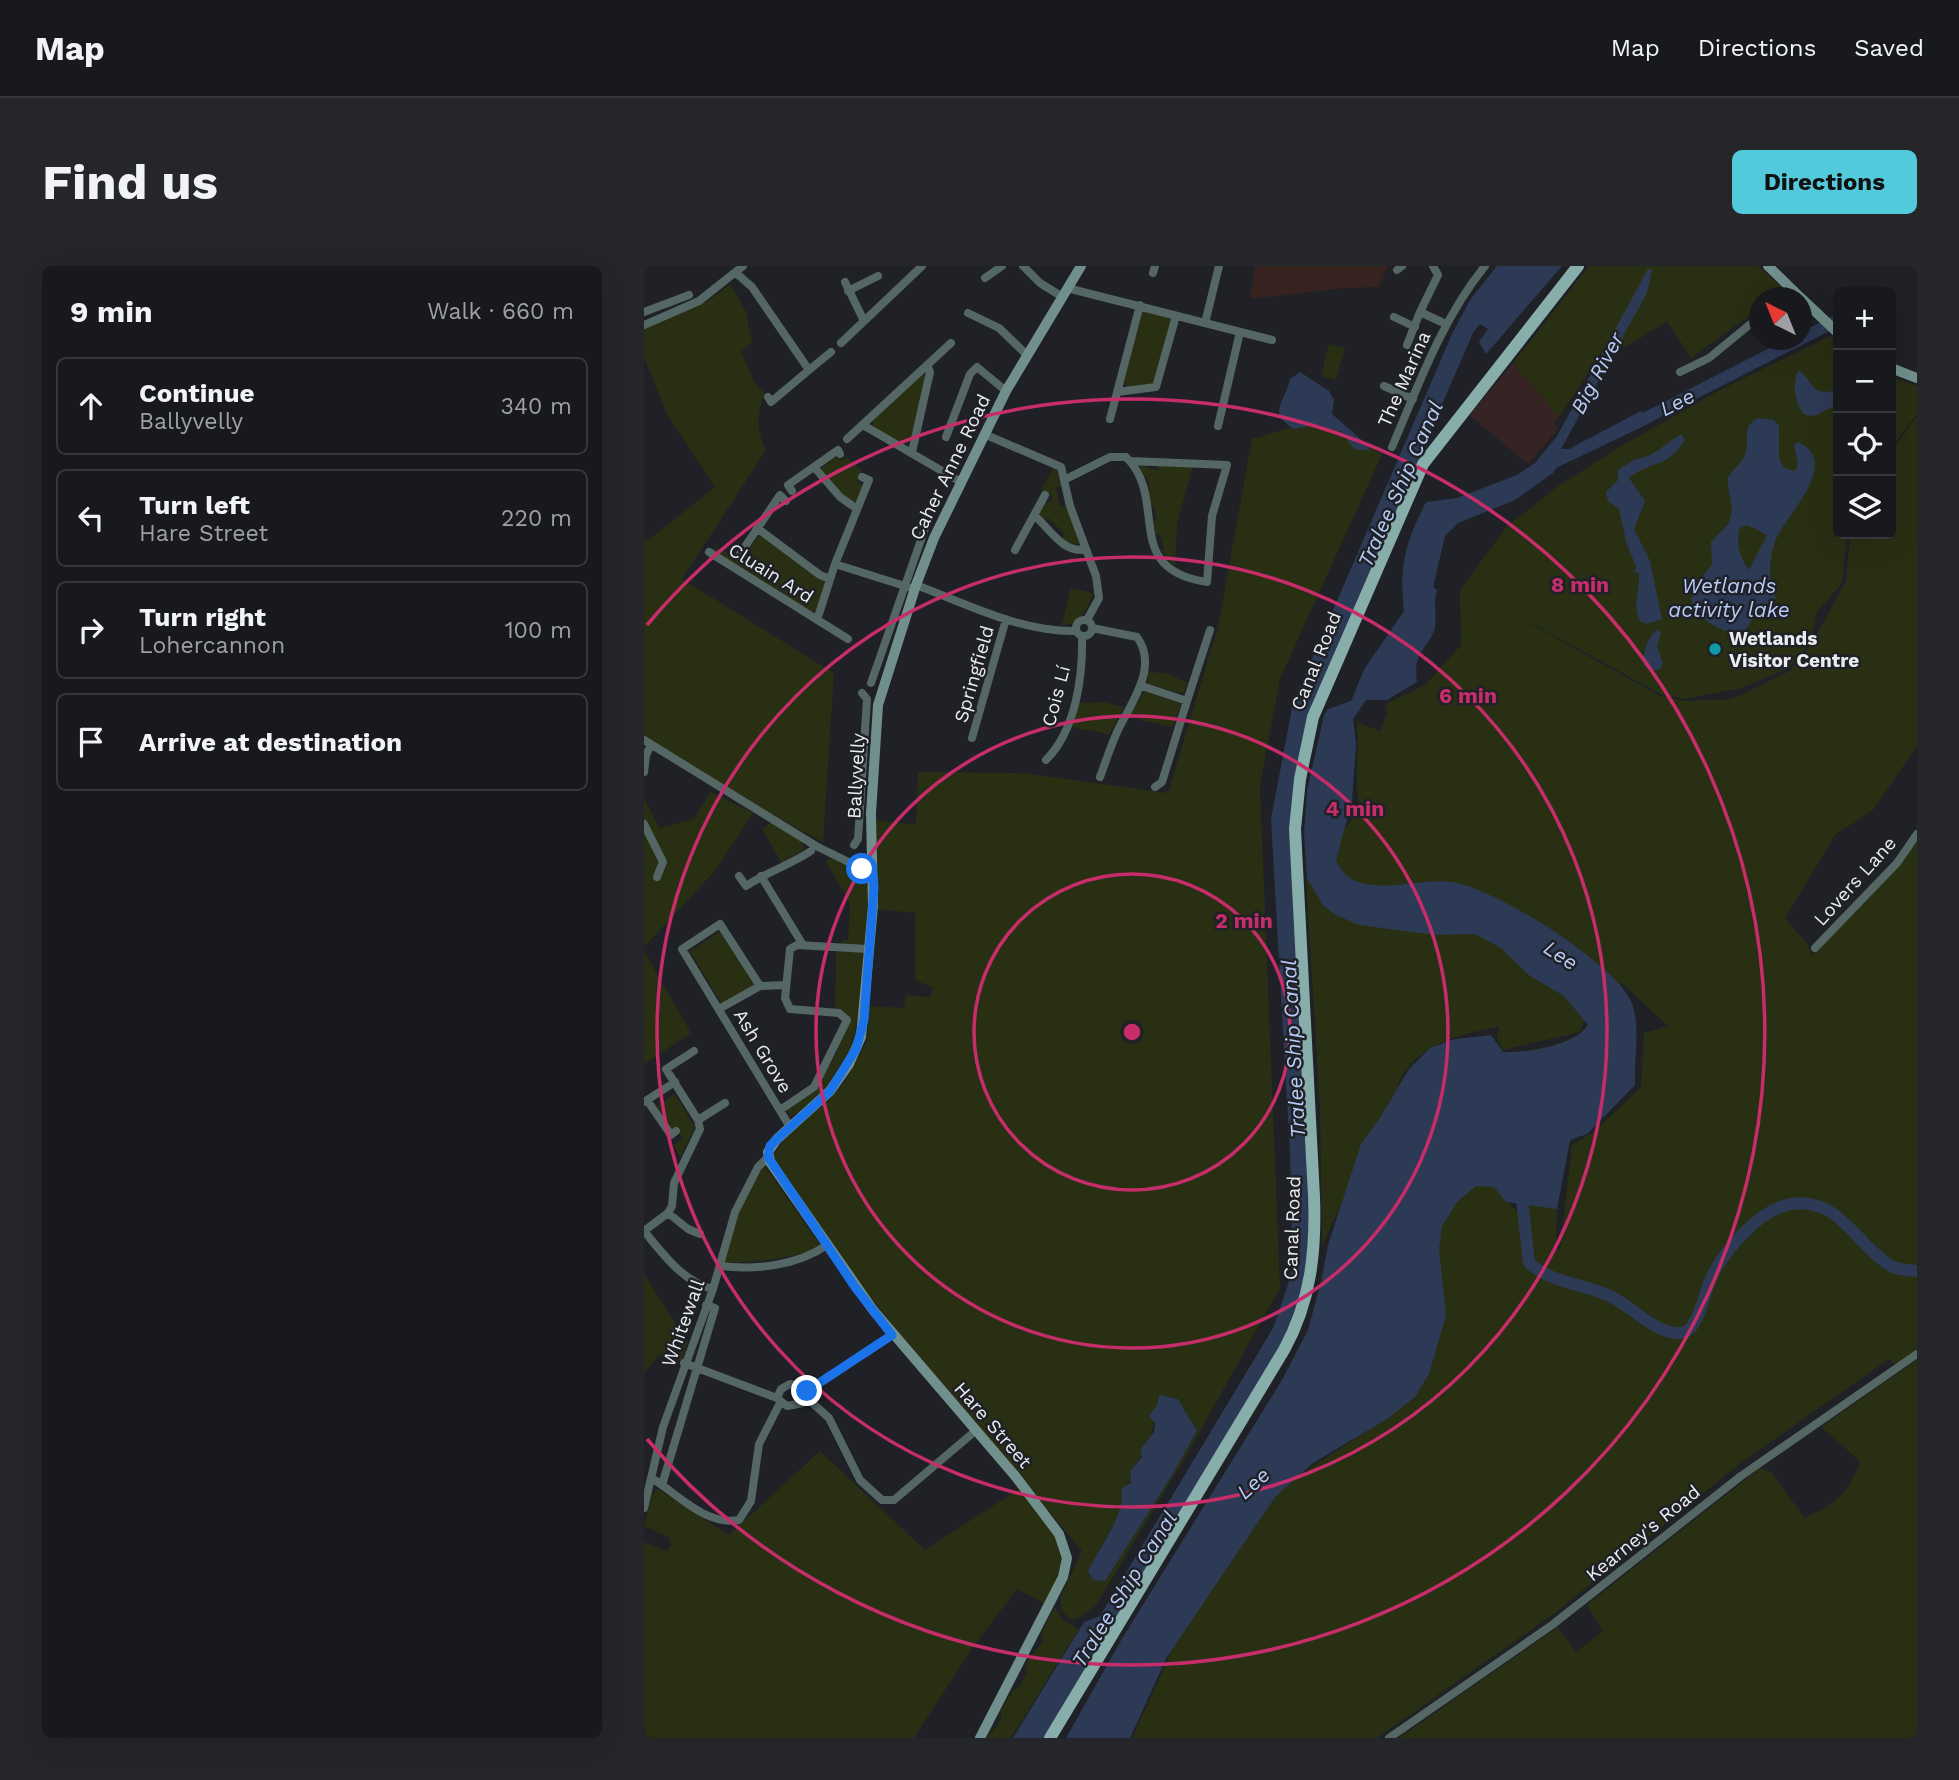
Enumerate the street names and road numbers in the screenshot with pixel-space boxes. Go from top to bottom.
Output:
street label: The Marina [1373,327,1435,430]
street label: Caher Anne Road [905,390,995,544]
street label: Cluain Ard [724,538,818,608]
street label: Canal Road [1286,608,1346,714]
street label: Springfield [949,623,999,725]
street label: Cois Lí [1037,663,1075,729]
street label: Ballyvelly [842,732,870,820]
street label: Lovers Lane [1809,832,1901,930]
street label: Ash Grove [729,1005,797,1097]
street label: Canal Road [1279,1175,1305,1281]
street label: Whitewall [656,1276,710,1370]
street label: Hare Street [949,1377,1037,1473]
street label: Kearney's Road [1581,1480,1705,1586]

